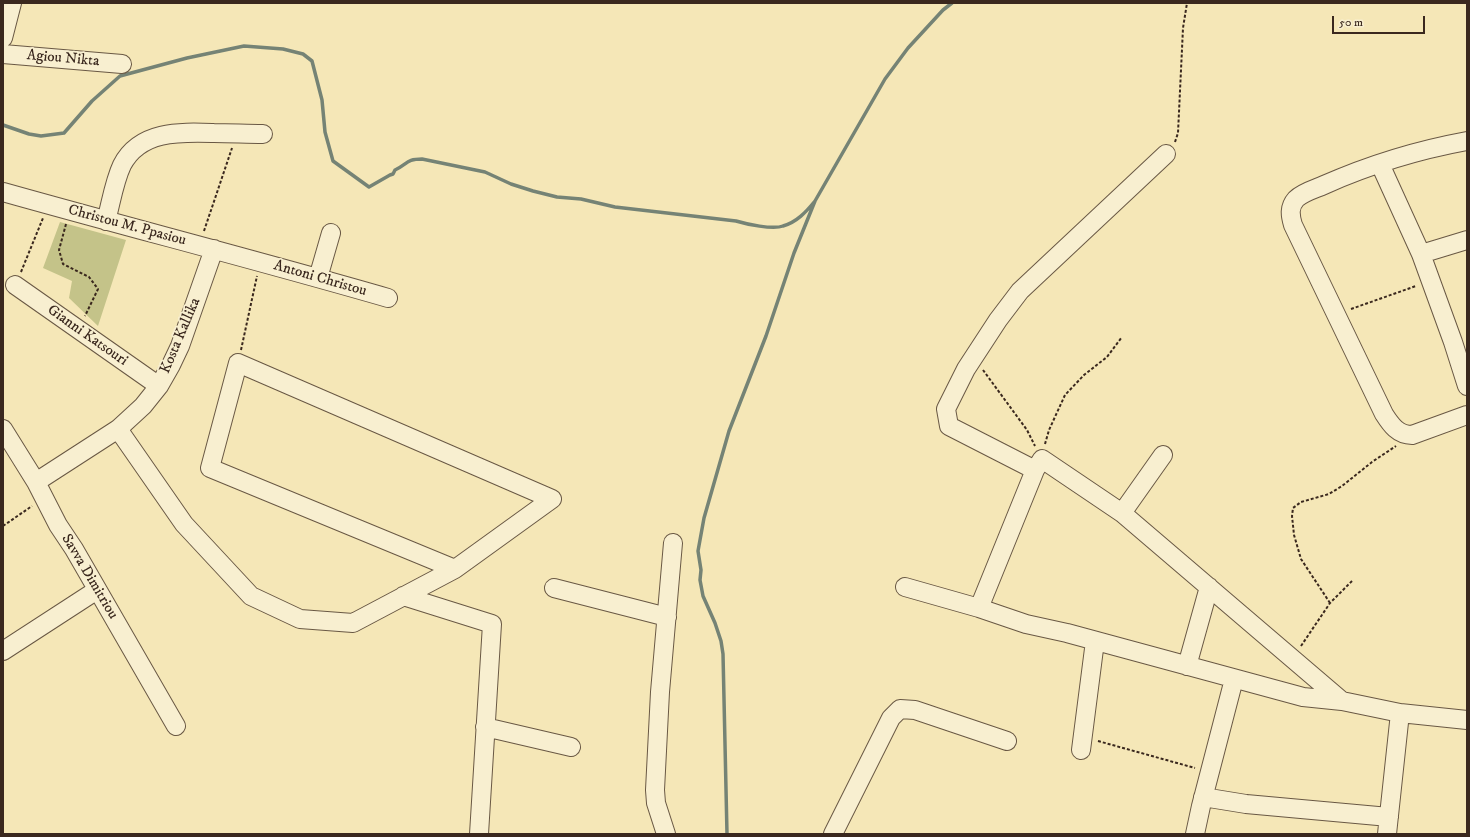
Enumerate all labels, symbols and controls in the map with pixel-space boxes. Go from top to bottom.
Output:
scale bar [1334,8,1427,34]
text: 50 m [1339,15,1363,30]
street label: Agiou Nikta [26,47,100,71]
street label: Christou M. Ppasiou [66,202,188,250]
street label: Antoni Christou [271,257,369,301]
street label: Kosta Kallika [157,295,205,377]
street label: Gianni Katsouri [43,302,131,370]
street label: Savva Dimitriou [57,531,121,623]

